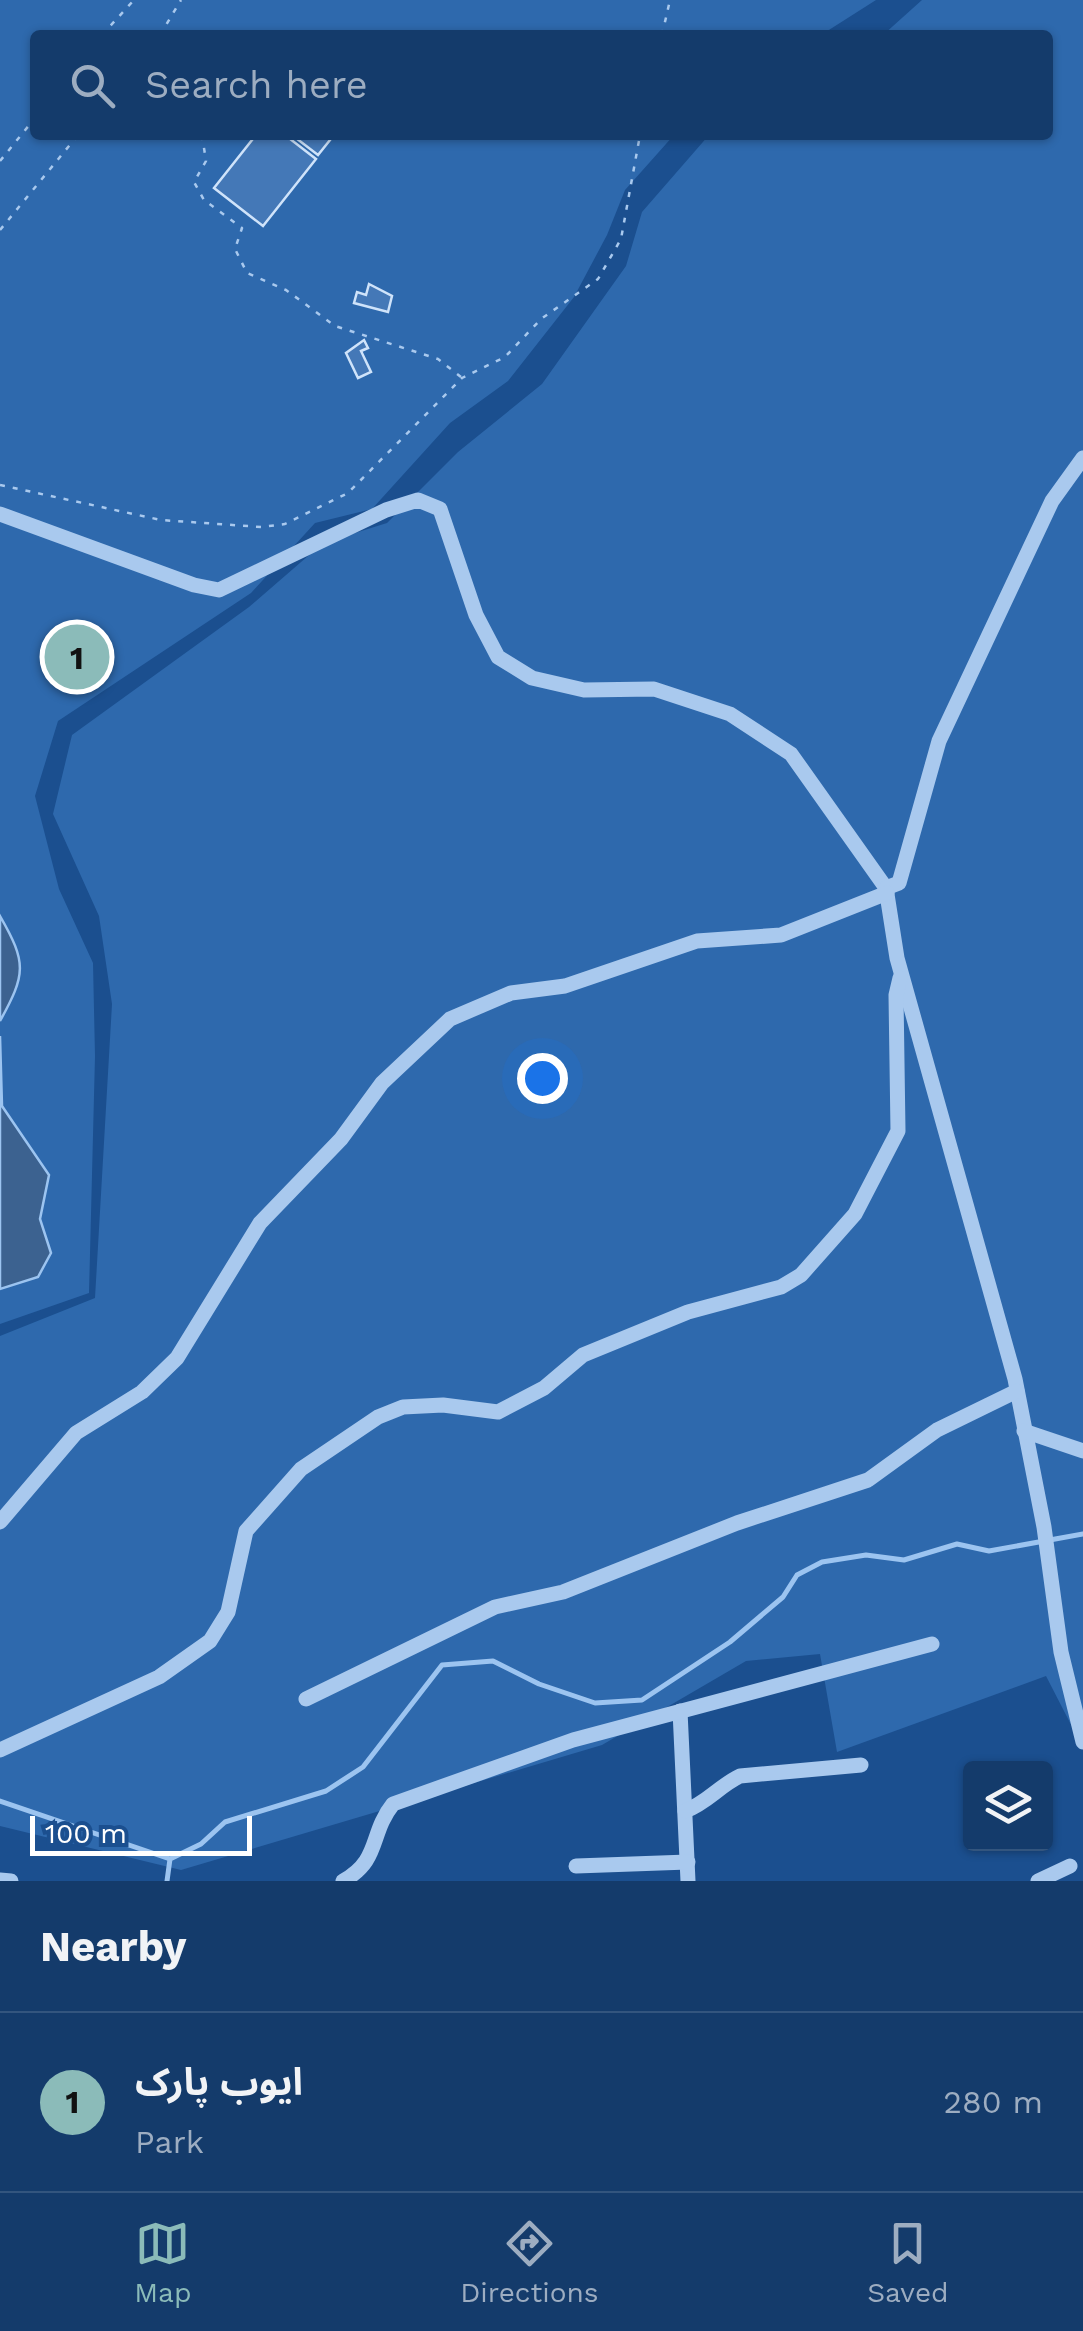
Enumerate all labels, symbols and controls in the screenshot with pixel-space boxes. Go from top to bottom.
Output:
search box [30,30,1053,140]
icon: search [65,58,120,113]
text: Search here [145,63,368,107]
pin: 1 [44,620,110,694]
your location [517,1053,568,1104]
map controls [963,1761,1053,1851]
button: layers [963,1761,1053,1851]
scale bar [30,1811,252,1856]
text: 100 m [45,1817,127,1850]
text: Nearby [40,1922,187,1971]
text: ایوب پارک [135,2060,303,2104]
text: 1 [66,2083,79,2121]
text: 280 m [943,2083,1043,2121]
text: Park [135,2123,204,2161]
tab: Map [134,2216,192,2309]
tab: Directions [460,2216,599,2309]
tab: Saved [867,2216,949,2309]

